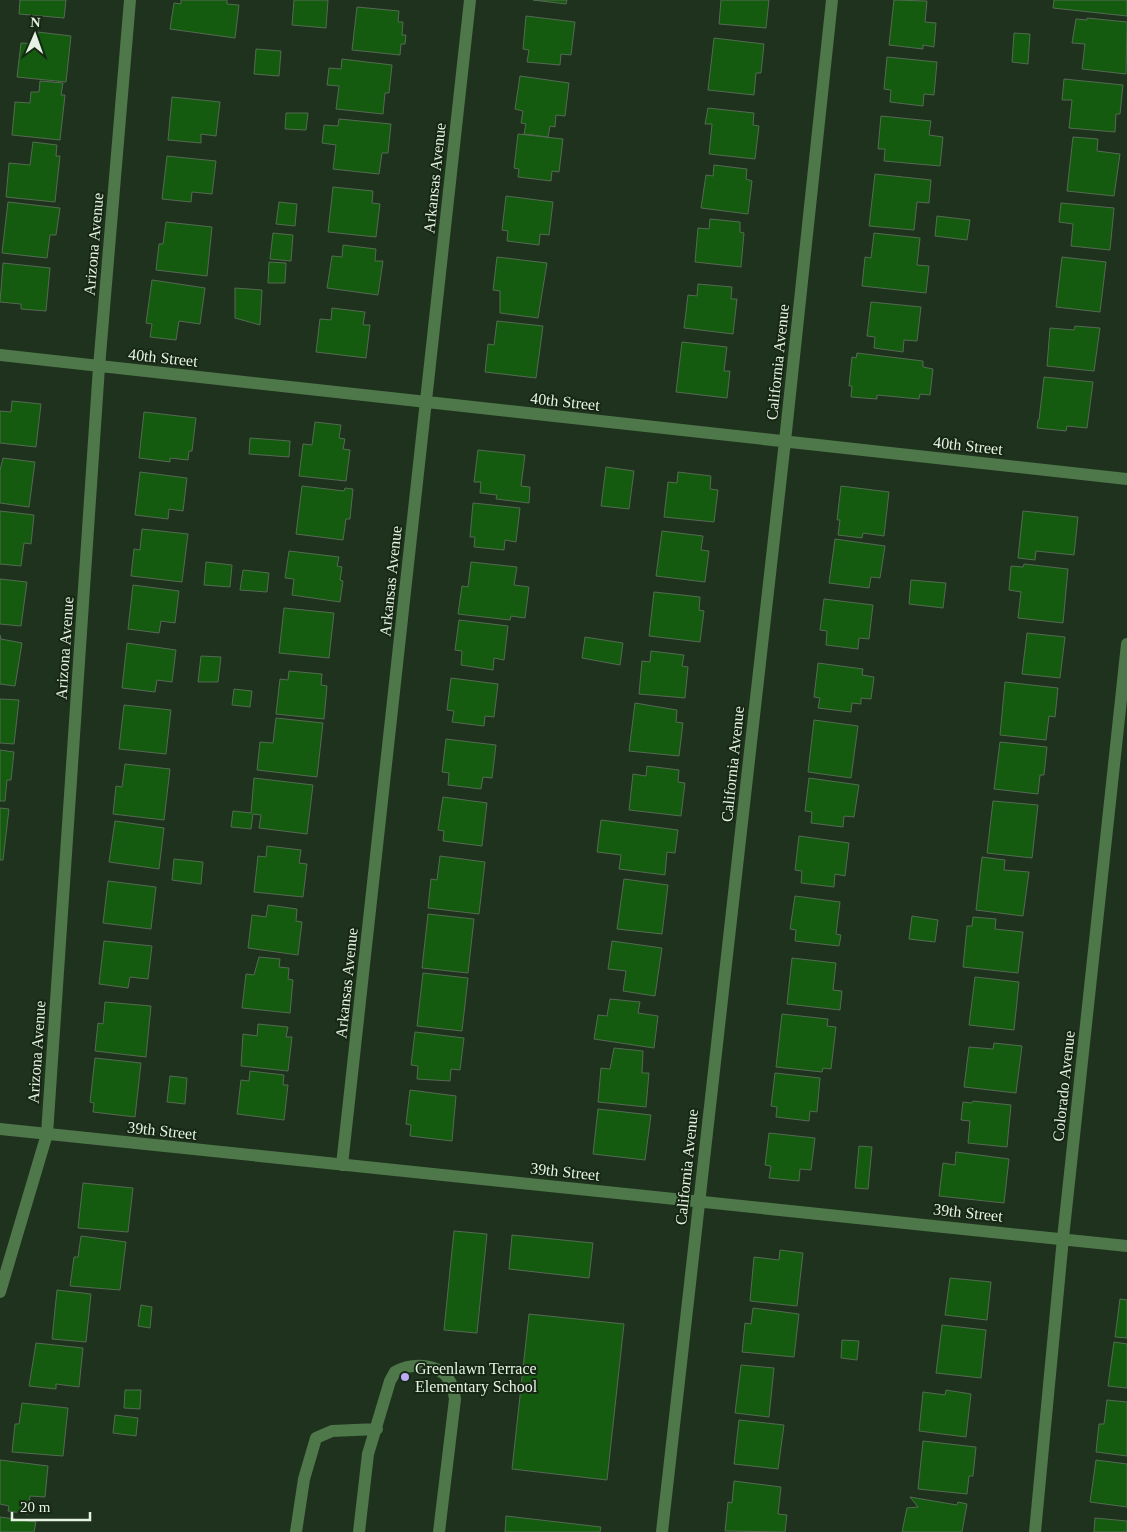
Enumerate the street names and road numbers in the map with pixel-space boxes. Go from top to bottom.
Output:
street label: Arkansas Avenue [420,122,449,234]
street label: Arizona Avenue [81,192,106,296]
street label: California Avenue [763,303,792,421]
street label: 40th Street [127,345,199,370]
street label: 40th Street [529,389,601,414]
street label: 40th Street [932,433,1004,458]
street label: Arkansas Avenue [376,525,405,637]
street label: Arizona Avenue [52,596,77,700]
street label: California Avenue [718,705,747,823]
street label: Arkansas Avenue [332,927,361,1039]
street label: Arizona Avenue [24,1000,49,1104]
street label: Colorado Avenue [1049,1030,1078,1142]
street label: California Avenue [672,1108,701,1226]
street label: 39th Street [126,1118,198,1143]
street label: 39th Street [529,1159,601,1184]
street label: 39th Street [932,1200,1004,1225]

